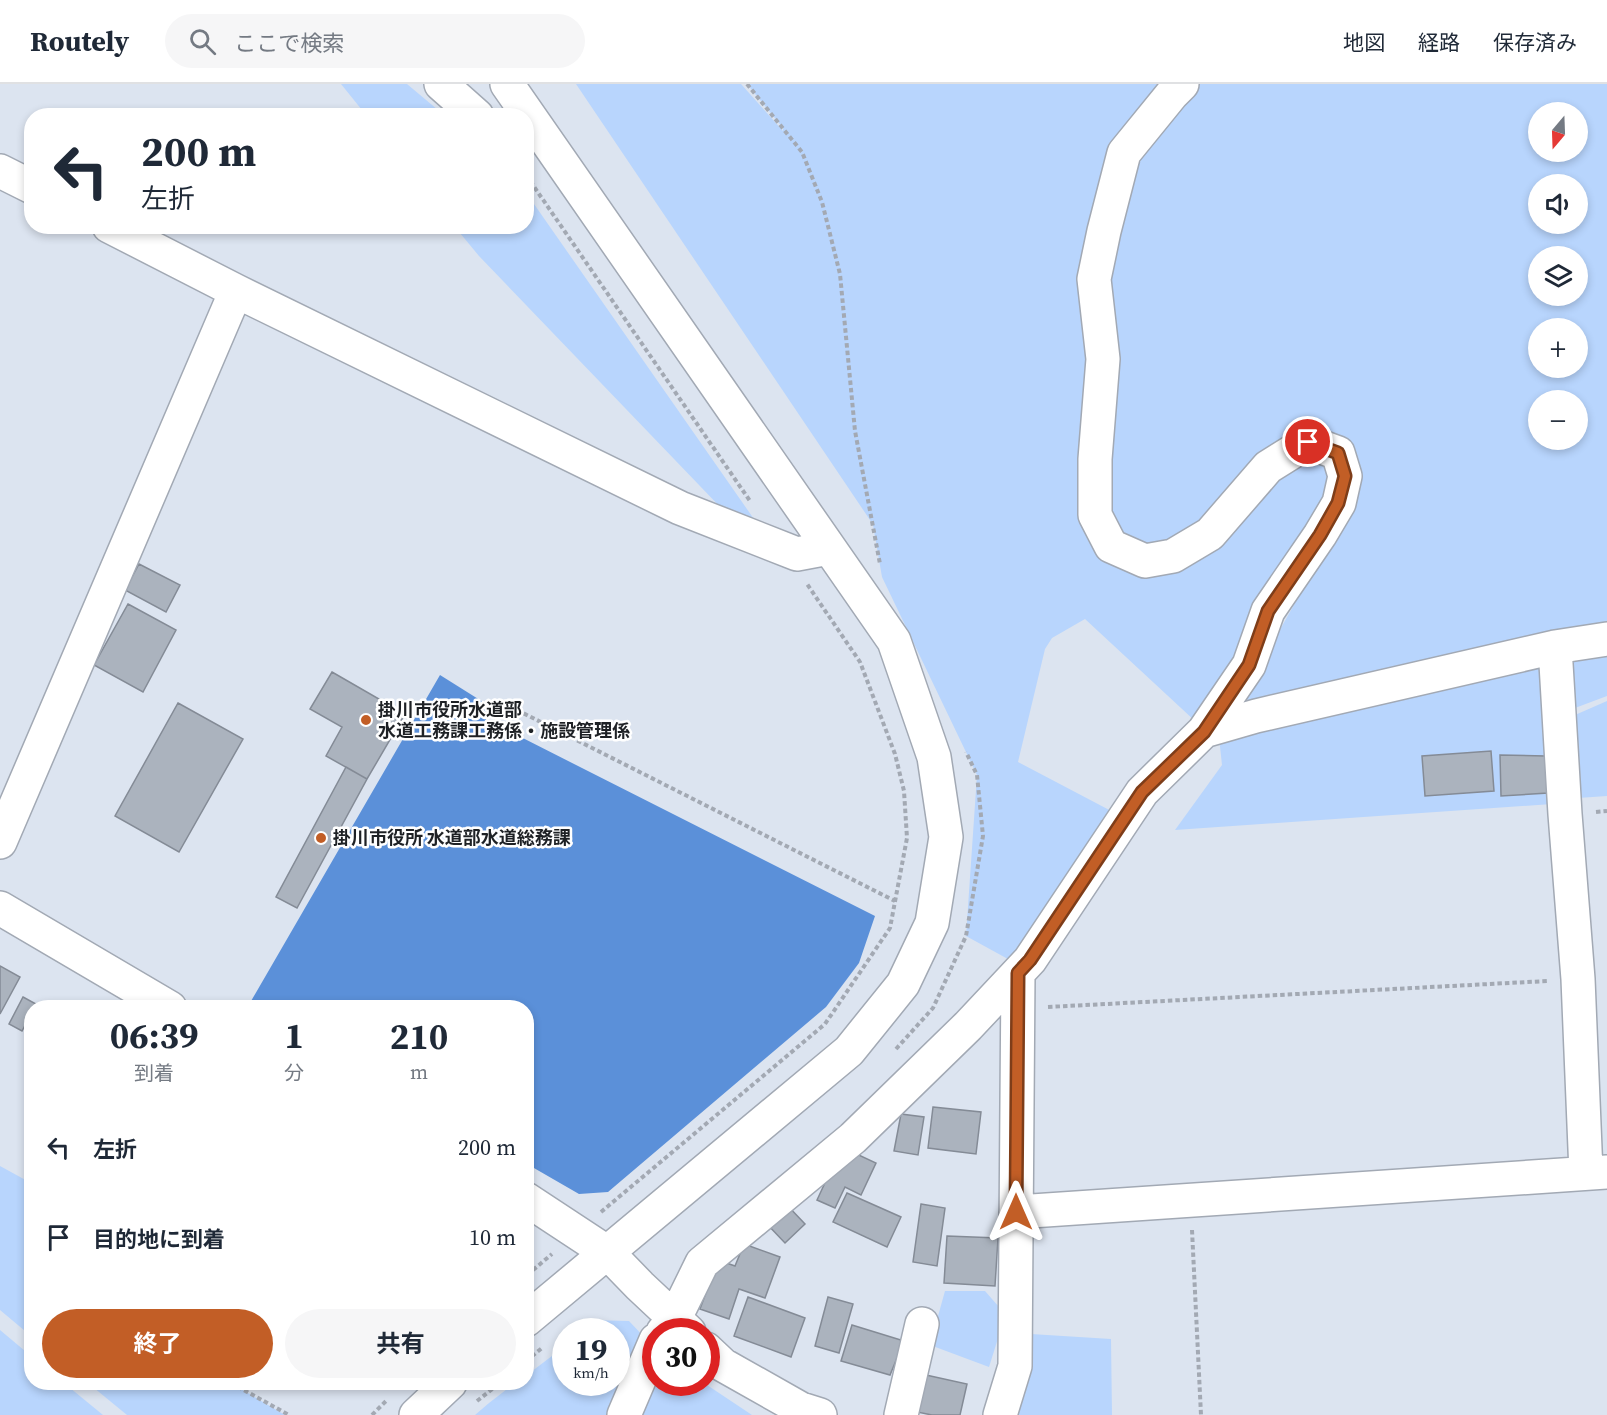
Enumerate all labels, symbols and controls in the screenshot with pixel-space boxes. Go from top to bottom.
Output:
search box [165,14,585,68]
text: Routely [30,22,129,60]
icon: search [186,25,219,58]
text: ここで検索 [234,28,344,58]
text: 地図 [1343,28,1385,57]
text: 経路 [1418,28,1460,57]
text: 保存済み [1493,28,1577,57]
north arrow [1528,102,1588,162]
map controls [1528,102,1588,450]
text: 200 m [141,122,256,180]
icon: left [42,132,120,210]
button: sound [1528,174,1588,234]
text: 左折 [141,180,195,217]
button: layers [1528,246,1588,306]
button: + [1528,318,1588,378]
button: − [1528,390,1588,450]
pin [1282,416,1333,467]
icon: arrive [1291,425,1324,458]
place label: 掛川市役所水道部 水道工務課工務係・施設管理係 [378,697,630,743]
marker: 掛川市役所水道部 水道工務課工務係・施設管理係 [359,713,373,727]
place label: 掛川市役所 水道部水道総務課 [333,825,571,850]
marker: 掛川市役所 水道部水道総務課 [314,831,328,845]
text: 06:39 [110,1011,199,1060]
text: 1 [284,1011,304,1060]
text: 210 [390,1012,448,1061]
text: m [410,1058,428,1086]
text: 到着 [134,1059,174,1087]
text: 分 [284,1059,304,1087]
icon: left [42,1131,75,1164]
text: 200 m [458,1132,516,1162]
text: 左折 [93,1134,137,1164]
position arrow [984,1180,1048,1244]
icon: arrive [42,1221,75,1254]
text: 10 m [469,1222,516,1252]
text: 目的地に到着 [93,1224,225,1254]
button: 終了 [42,1309,273,1378]
button: 共有 [285,1309,516,1378]
speed limit sign: 30 [642,1318,720,1396]
text: 19 [575,1329,607,1370]
text: km/h [573,1362,609,1383]

